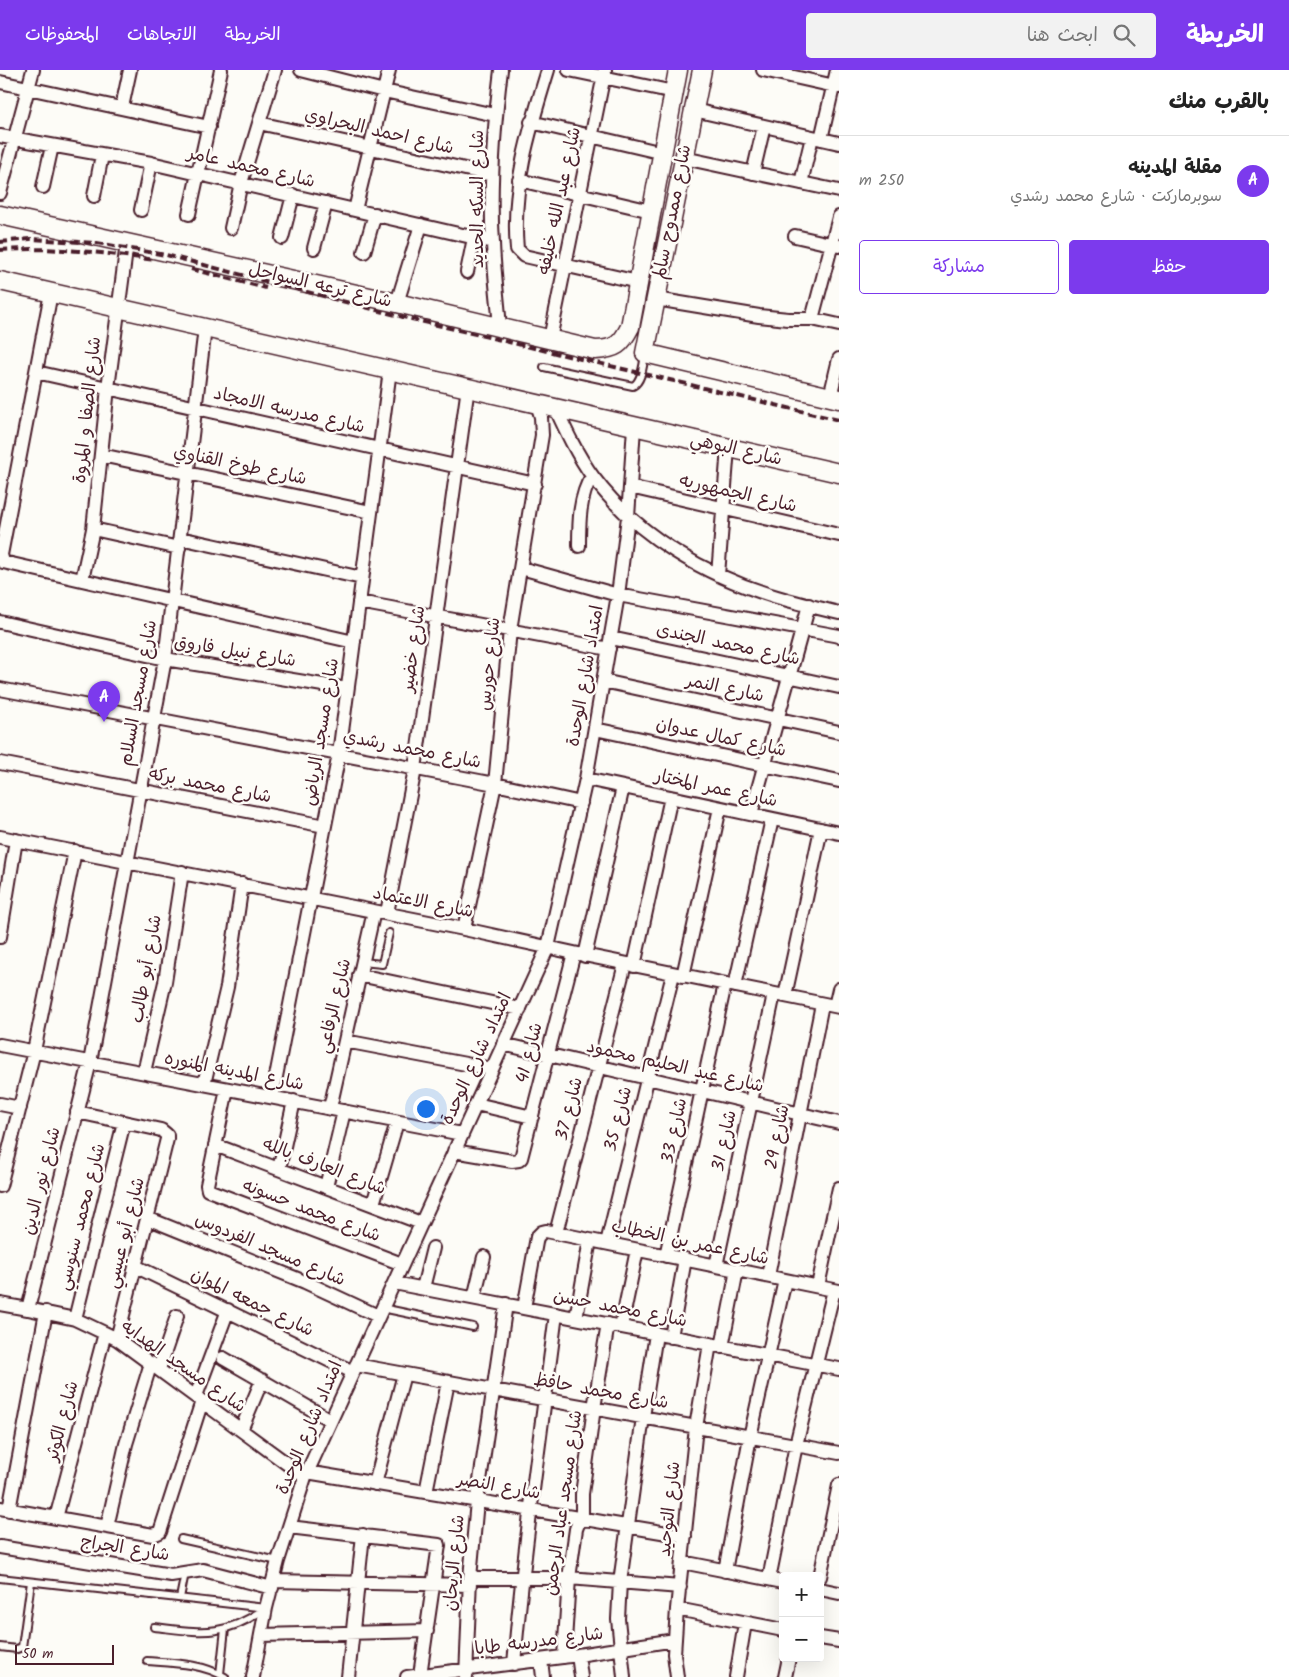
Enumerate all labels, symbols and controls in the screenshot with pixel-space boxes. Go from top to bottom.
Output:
search box [806,13,1156,58]
text: الخريطة [1186,16,1264,55]
text: المحفوظات [25,21,99,50]
text: الاتجاهات [127,21,197,50]
text: الخريطة [225,21,281,50]
text: ابحث هنا [1027,21,1098,51]
icon: search [1110,21,1138,49]
text: بالقرب منك [1169,86,1269,119]
street label: شارع احمد البحراوي [301,101,457,163]
street label: شارع عبد الله خليفه [530,124,590,278]
street label: شارع السكه الحديد [464,130,493,268]
street label: شارع محمد عامر [182,139,318,197]
street label: شارع ممدوح سالم [646,142,700,282]
text: مقلة المدينه [1128,153,1222,183]
text: 250 m [859,168,904,193]
text: A [1248,168,1258,193]
text: سوبرماركت · شارع محمد رشدي [1010,184,1222,209]
button: مشاركة [859,240,1059,294]
button: حفظ [1069,240,1269,294]
street label: شارع ترعه السواحل [245,255,395,317]
street label: شارع الصفا و المروة [66,335,110,485]
street label: شارع مدرسه الامجاد [211,380,367,442]
street label: شارع البوهي [687,425,785,475]
street label: شارع طوخ القناوي [171,438,309,494]
street label: شارع الجمهوريه [676,466,800,522]
street label: امتداد شارع الوحدة [559,603,613,749]
street label: شارع خضير [393,604,434,696]
street label: شارع حورس [471,616,509,712]
street label: شارع محمد الجندى [653,616,803,674]
street label: شارع مسجد السلام [112,618,166,768]
street label: شارع نبيل فاروق [172,628,298,676]
street label: شارع مسجد الرياض [296,656,348,808]
street label: شارع النمر [681,666,767,711]
pin: A [88,681,120,722]
street label: شارع كمال عدوان [653,710,789,766]
street label: شارع محمد رشدي [340,722,484,778]
street label: شارع محمد بركه [146,760,274,812]
street label: شارع عمر المختار [650,761,780,816]
street label: شارع الاعتماد [370,879,476,927]
street label: شارع أبو طالب [123,913,171,1025]
street label: شارع الرفاعي [310,956,360,1056]
street label: امتداد شارع الوحدة [434,988,520,1130]
street label: شارع 41 [508,1020,552,1086]
street label: شارع عبد الحليم محمود [583,1032,767,1102]
street label: شارع المدينه المنوره [162,1044,306,1100]
street label: شارع 37 [548,1074,592,1144]
street label: شارع 35 [597,1083,641,1155]
street label: شارع 33 [654,1095,696,1167]
your location [413,1096,439,1122]
street label: شارع 29 [758,1102,798,1172]
street label: شارع 31 [704,1108,746,1174]
street label: شارع نور الدين [15,1124,69,1238]
street label: شارع العارف بالله [258,1130,390,1204]
street label: شارع محمد سنوسي [50,1140,114,1294]
street label: شارع محمد حسونه [237,1171,385,1251]
street label: شارع أبو عيسي [98,1174,154,1292]
street label: شارع مسجد الفردوس [190,1205,350,1295]
street label: شارع عمر بن الخطاب [609,1212,771,1274]
street label: شارع جمعه الموان [185,1261,319,1345]
street label: شارع محمد حسن [551,1282,689,1336]
street label: شارع مسجد الهدايه [114,1313,252,1421]
street label: امتداد شارع الوحدة [269,1356,351,1500]
street label: شارع محمد حافظ [531,1366,671,1418]
street label: شارع الكوثر [38,1378,88,1466]
street label: شارع مسجد عباد الرحمن [537,1408,591,1598]
street label: شارع التوحيد [651,1460,689,1558]
street label: شارع النصر [453,1465,543,1509]
street label: شارع الريحان [436,1514,474,1612]
street label: شارع الجراج [78,1528,172,1570]
map controls [779,1572,824,1662]
button: + [779,1572,824,1617]
button: − [779,1617,824,1662]
street label: شارع مدرسه طابا [473,1620,605,1664]
scale bar [15,1642,114,1665]
text: 50 m [22,1643,53,1665]

